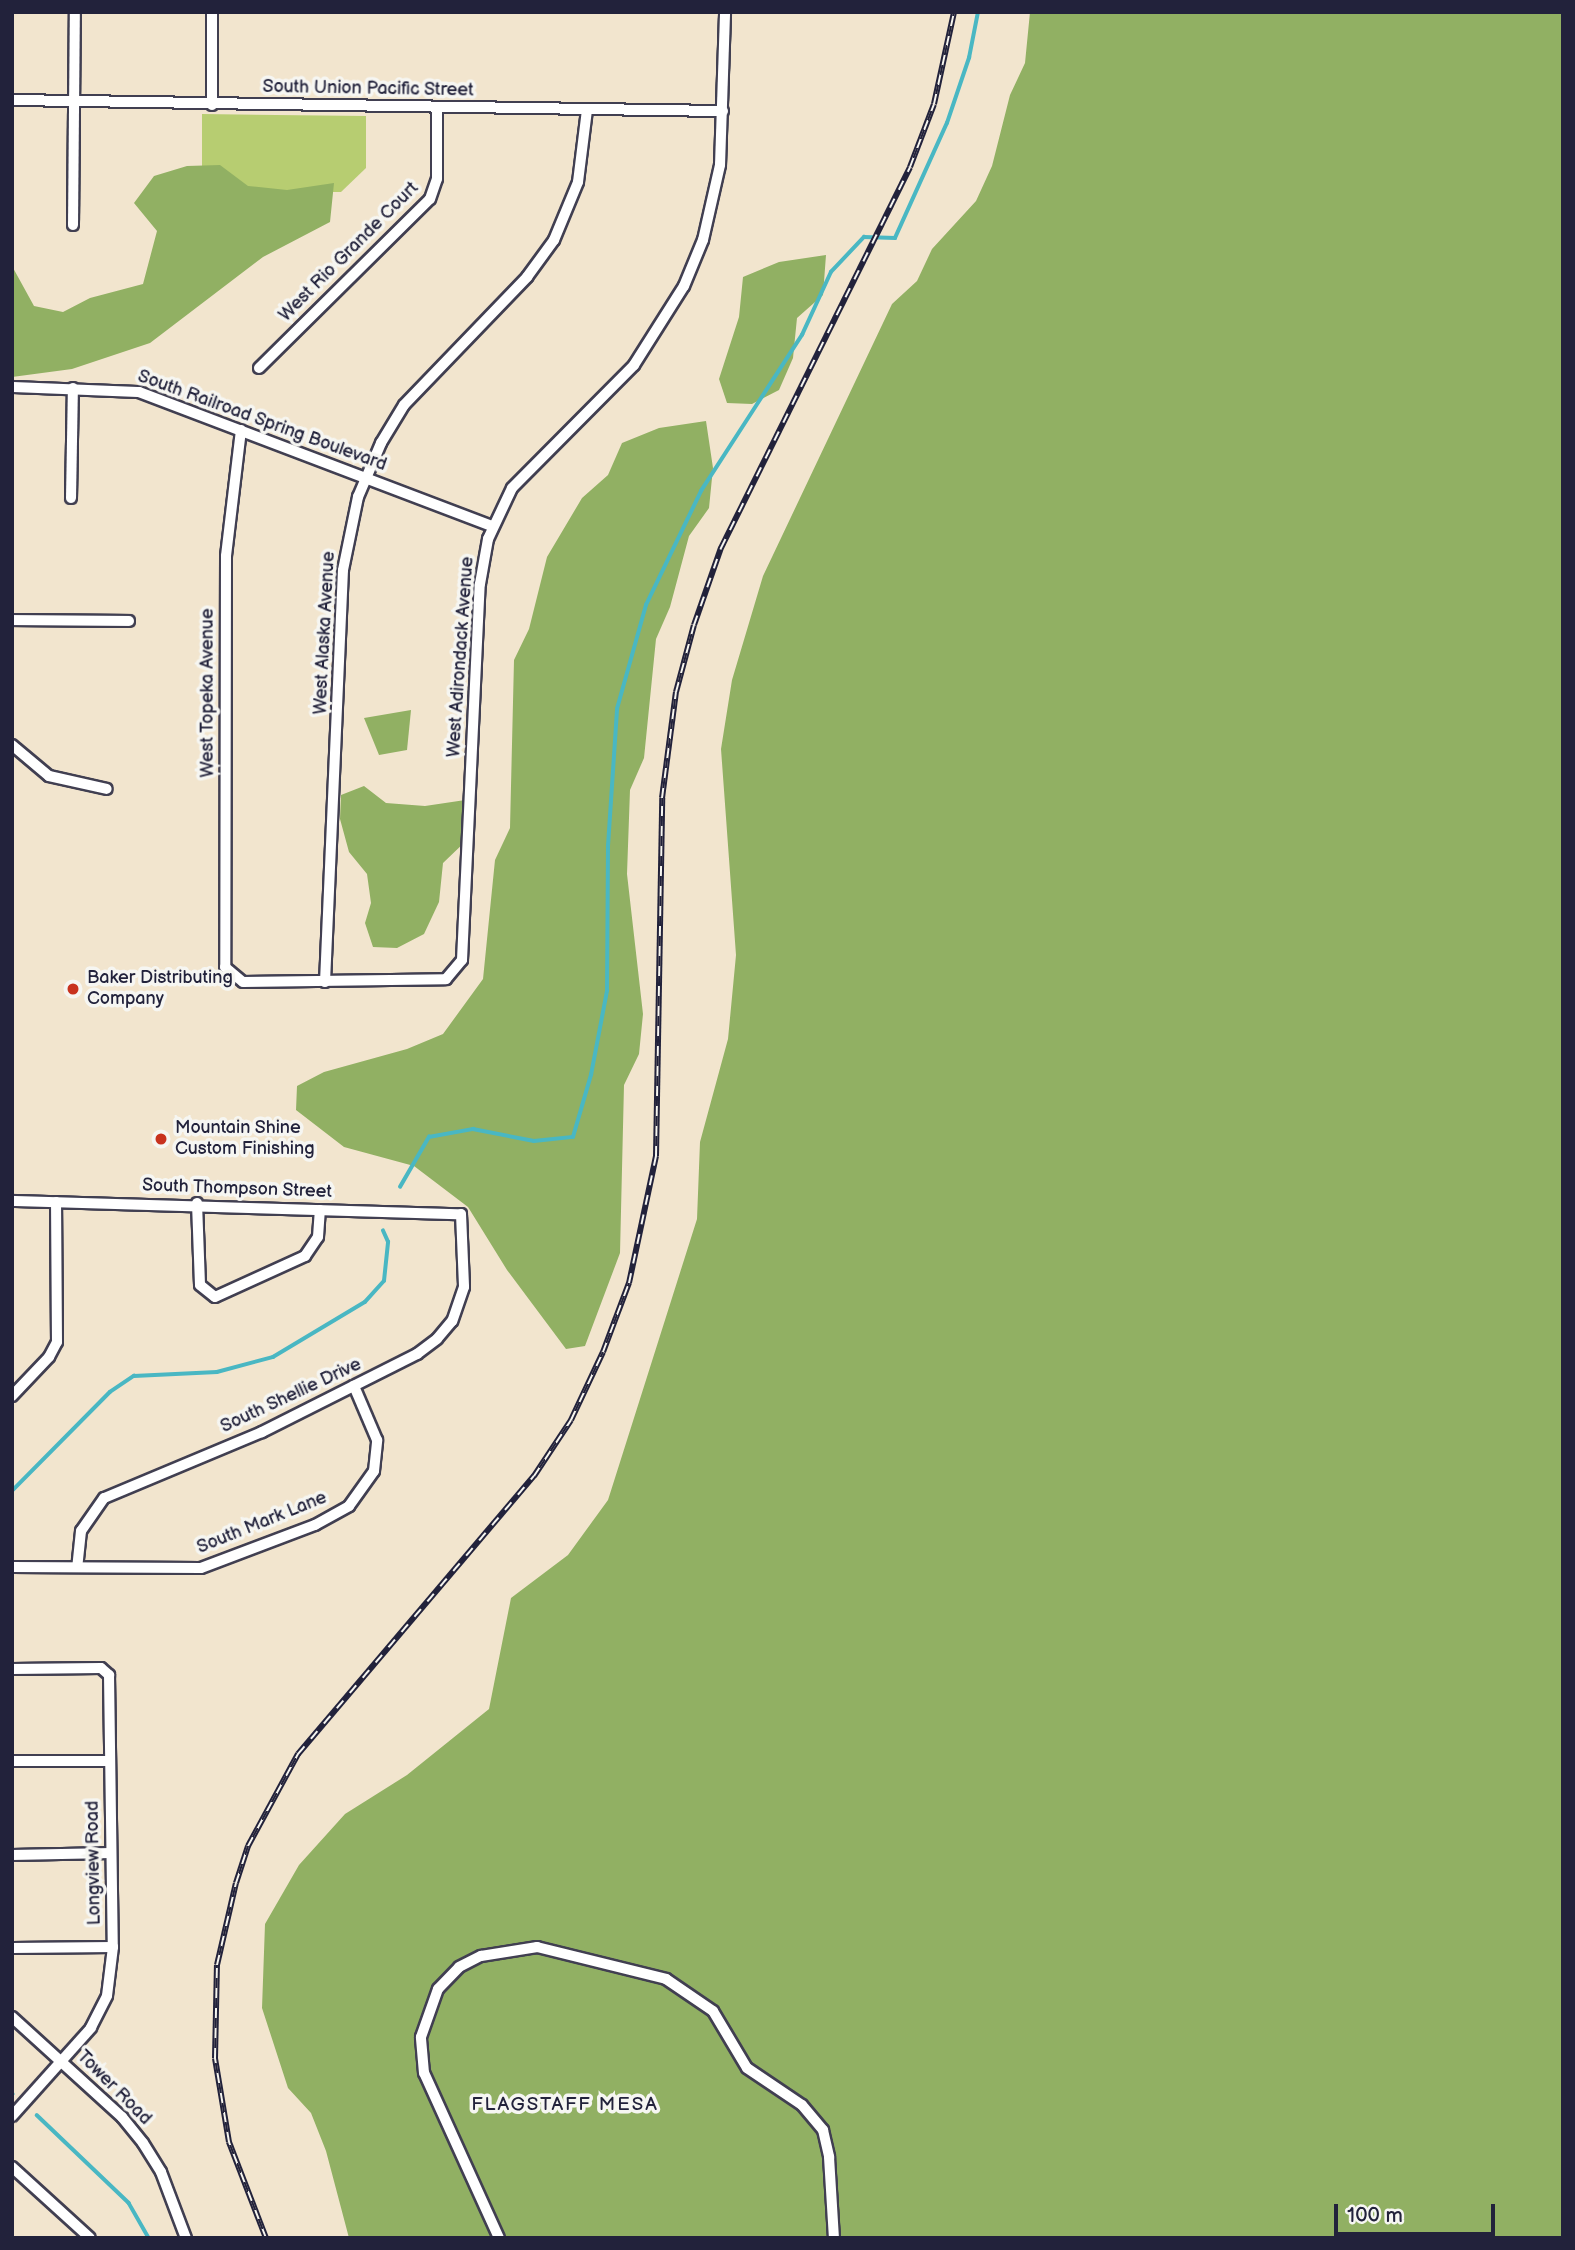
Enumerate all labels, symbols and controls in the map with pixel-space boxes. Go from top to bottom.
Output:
street label: South Union Pacific Street [262,76,474,102]
street label: West Rio Grande Court [275,178,423,326]
street label: South Railroad Spring Boulevard [134,366,390,476]
street label: West Alaska Avenue [310,551,340,715]
street label: West Adirondack Avenue [443,556,479,758]
street label: West Topeka Avenue [197,608,219,778]
place label: Baker Distributing Company [87,968,233,1010]
marker: Baker Distributing Company [65,981,81,997]
place label: Mountain Shine Custom Finishing [175,1118,315,1160]
marker: Mountain Shine Custom Finishing [153,1131,169,1147]
street label: South Thompson Street [141,1175,333,1203]
street label: South Shellie Drive [217,1354,365,1438]
street label: South Mark Lane [194,1487,330,1559]
street label: Longview Road [82,1801,106,1925]
street label: Tower Road [72,2046,156,2130]
district label: FLAGSTAFF MESA [473,2094,657,2116]
scale bar [1337,2190,1498,2234]
text: 100 m [1347,2203,1403,2228]

